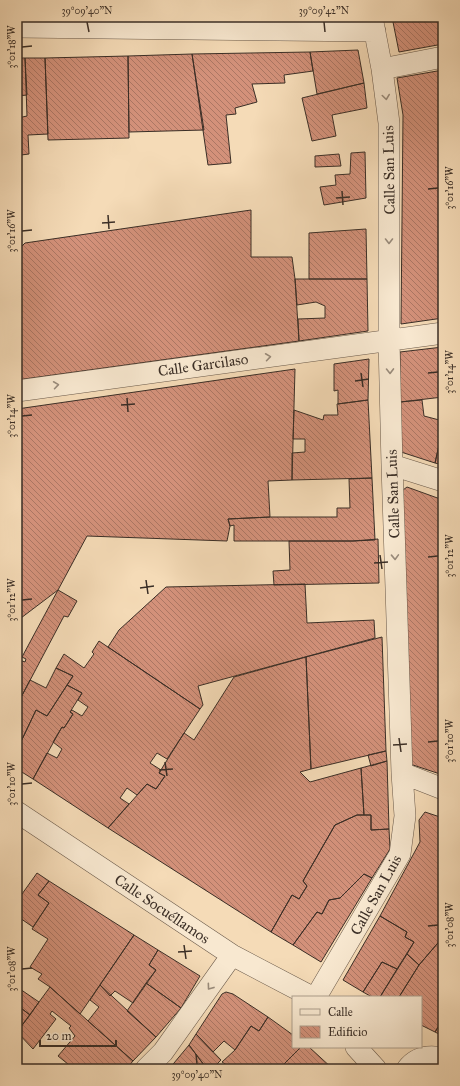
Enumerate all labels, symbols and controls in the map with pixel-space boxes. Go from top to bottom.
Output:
text: 39°09'40"N [61,5,113,17]
text: 39°09'42"N [299,5,350,17]
text: 3°01'18"W [6,25,18,69]
one-way arrow [381,94,390,100]
street label: Calle San Luis [379,125,399,215]
text: 3°01'16"W [444,166,456,210]
text: 3°01'16"W [6,209,18,253]
one-way arrow [385,238,393,244]
street label: Calle Garcilaso [157,350,250,380]
text: 3°01'14"W [444,350,456,394]
one-way arrow [265,353,271,362]
one-way arrow [386,368,394,374]
one-way arrow [53,381,59,390]
text: 3°01'14"W [6,394,18,438]
street label: Calle San Luis [382,449,404,539]
text: 3°01'12"W [444,534,456,577]
one-way arrow [391,554,399,560]
text: 3°01'12"W [6,578,18,621]
text: 3°01'10"W [444,719,456,763]
text: 3°01'10"W [6,762,18,806]
street label: Calle San Luis [347,852,405,938]
street label: Calle Socuéllamos [111,870,213,948]
text: 3°01'08"W [444,902,456,948]
text: 3°01'08"W [6,946,18,992]
one-way arrow [208,982,215,989]
legend [292,996,422,1048]
text: Calle [328,1005,353,1019]
scale bar [40,1022,116,1048]
text: Edificio [328,1025,367,1039]
text: 20 m [46,1029,72,1043]
text: 39°09'40"N [171,1069,223,1081]

